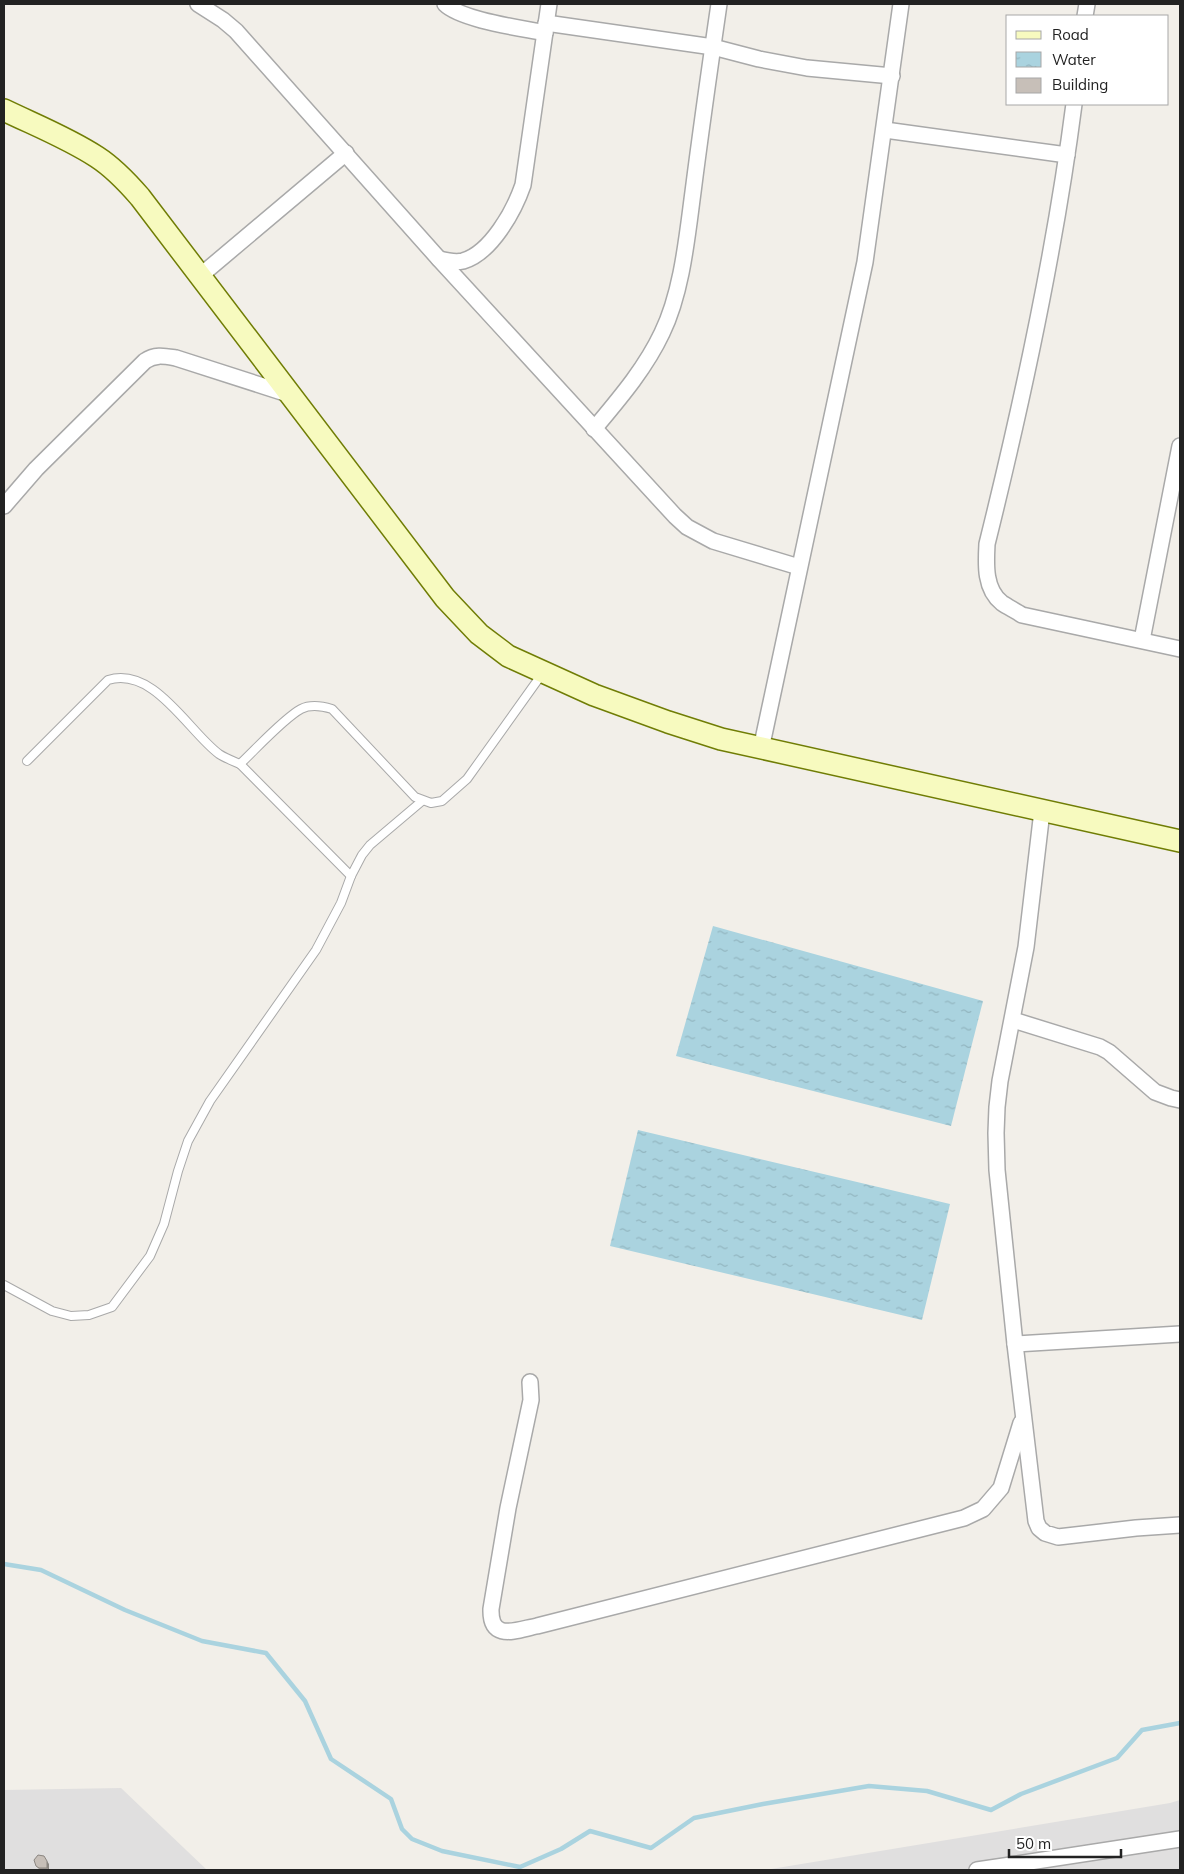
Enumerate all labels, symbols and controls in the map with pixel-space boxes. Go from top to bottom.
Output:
legend [1006,15,1169,105]
text: Road [1052,25,1089,44]
text: Water [1052,50,1096,69]
text: Building [1052,75,1108,94]
scale bar [1009,1826,1122,1858]
text: 50 m [1016,1834,1051,1853]

